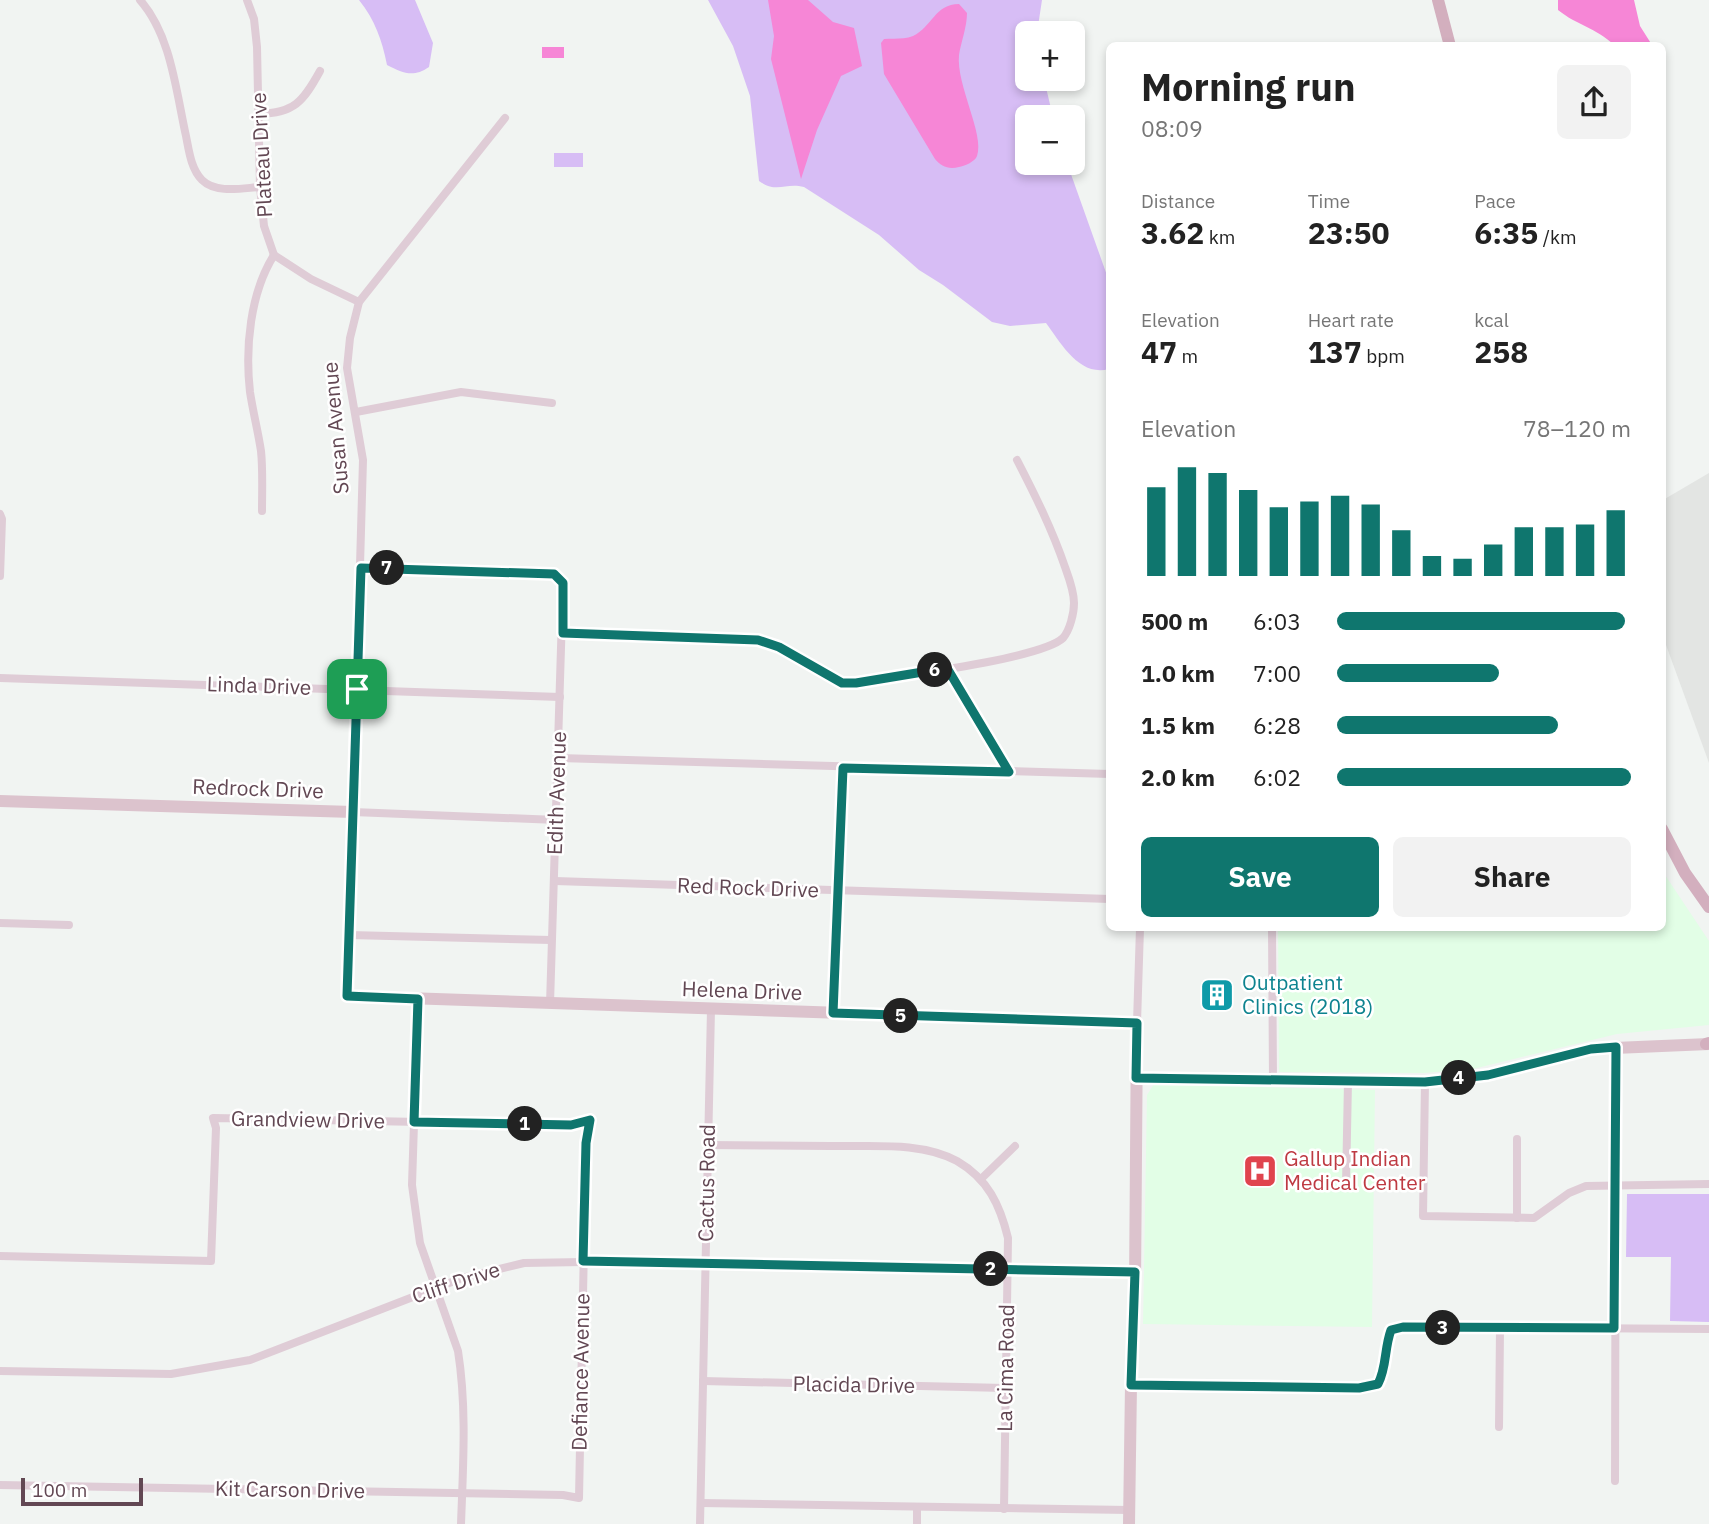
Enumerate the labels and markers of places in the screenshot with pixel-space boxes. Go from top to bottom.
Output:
pin: 7 [370,550,404,586]
pin: 6 [918,652,953,688]
pin [327,659,387,719]
place label: Outpatient Clinics (2018) [1242,968,1373,1020]
building icon: Outpatient Clinics (2018) [1198,976,1236,1014]
pin: 5 [884,998,918,1034]
pin: 4 [1442,1060,1476,1096]
pin: 1 [508,1106,542,1142]
place label: Gallup Indian Medical Center [1284,1144,1426,1196]
hospital icon: Gallup Indian Medical Center [1241,1152,1279,1190]
pin: 2 [974,1252,1009,1286]
pin: 3 [1426,1310,1460,1346]

